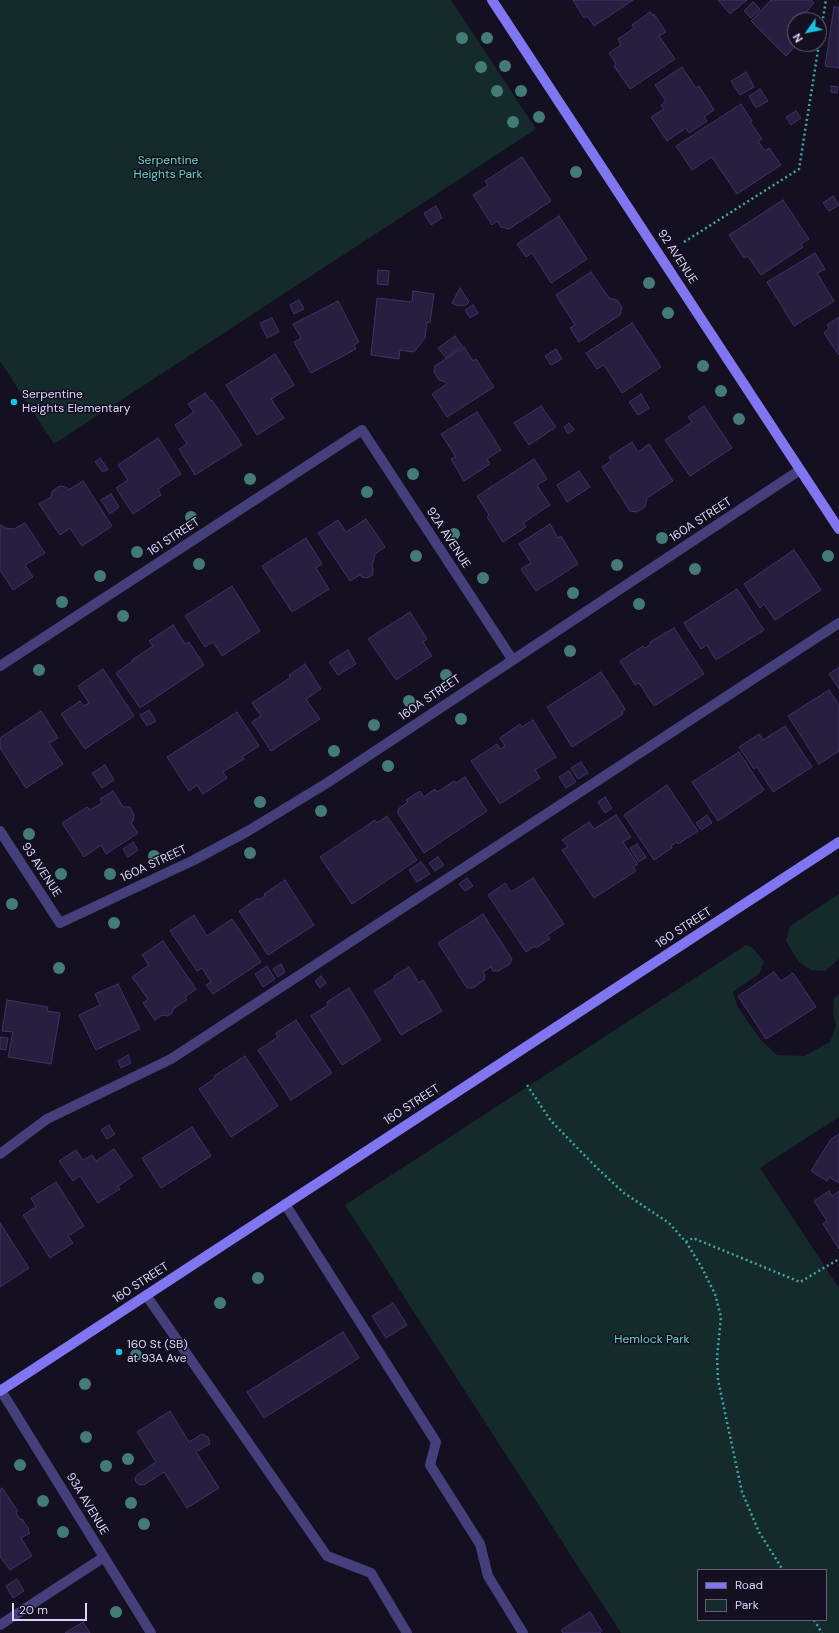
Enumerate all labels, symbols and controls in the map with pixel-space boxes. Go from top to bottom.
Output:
north arrow [787,12,827,52]
text: N [790,31,806,45]
park label: Serpentine Heights Park [133,154,203,182]
street label: 92 AVENUE [654,227,700,287]
place label: Serpentine Heights Elementary [22,388,130,416]
marker: Serpentine Heights Elementary [9,397,19,407]
street label: 160A STREET [667,495,735,545]
street label: 92A AVENUE [423,505,473,571]
street label: 161 STREET [145,515,203,559]
street label: 160A STREET [397,672,463,724]
street label: 93 AVENUE [18,840,64,900]
street label: 160A STREET [119,842,189,886]
street label: 160 STREET [653,905,715,951]
street label: 160 STREET [381,1082,443,1128]
street label: 160 STREET [110,1260,172,1306]
park label: Hemlock Park [614,1333,690,1347]
place label: 160 St (SB) at 93A Ave [127,1338,188,1366]
marker: 160 St (SB) at 93A Ave [114,1347,124,1357]
street label: 93A AVENUE [63,1470,111,1538]
legend [697,1569,827,1621]
text: Road [735,1577,763,1593]
scale bar [14,1595,89,1621]
text: Park [735,1597,759,1613]
text: 20 m [19,1602,48,1618]

